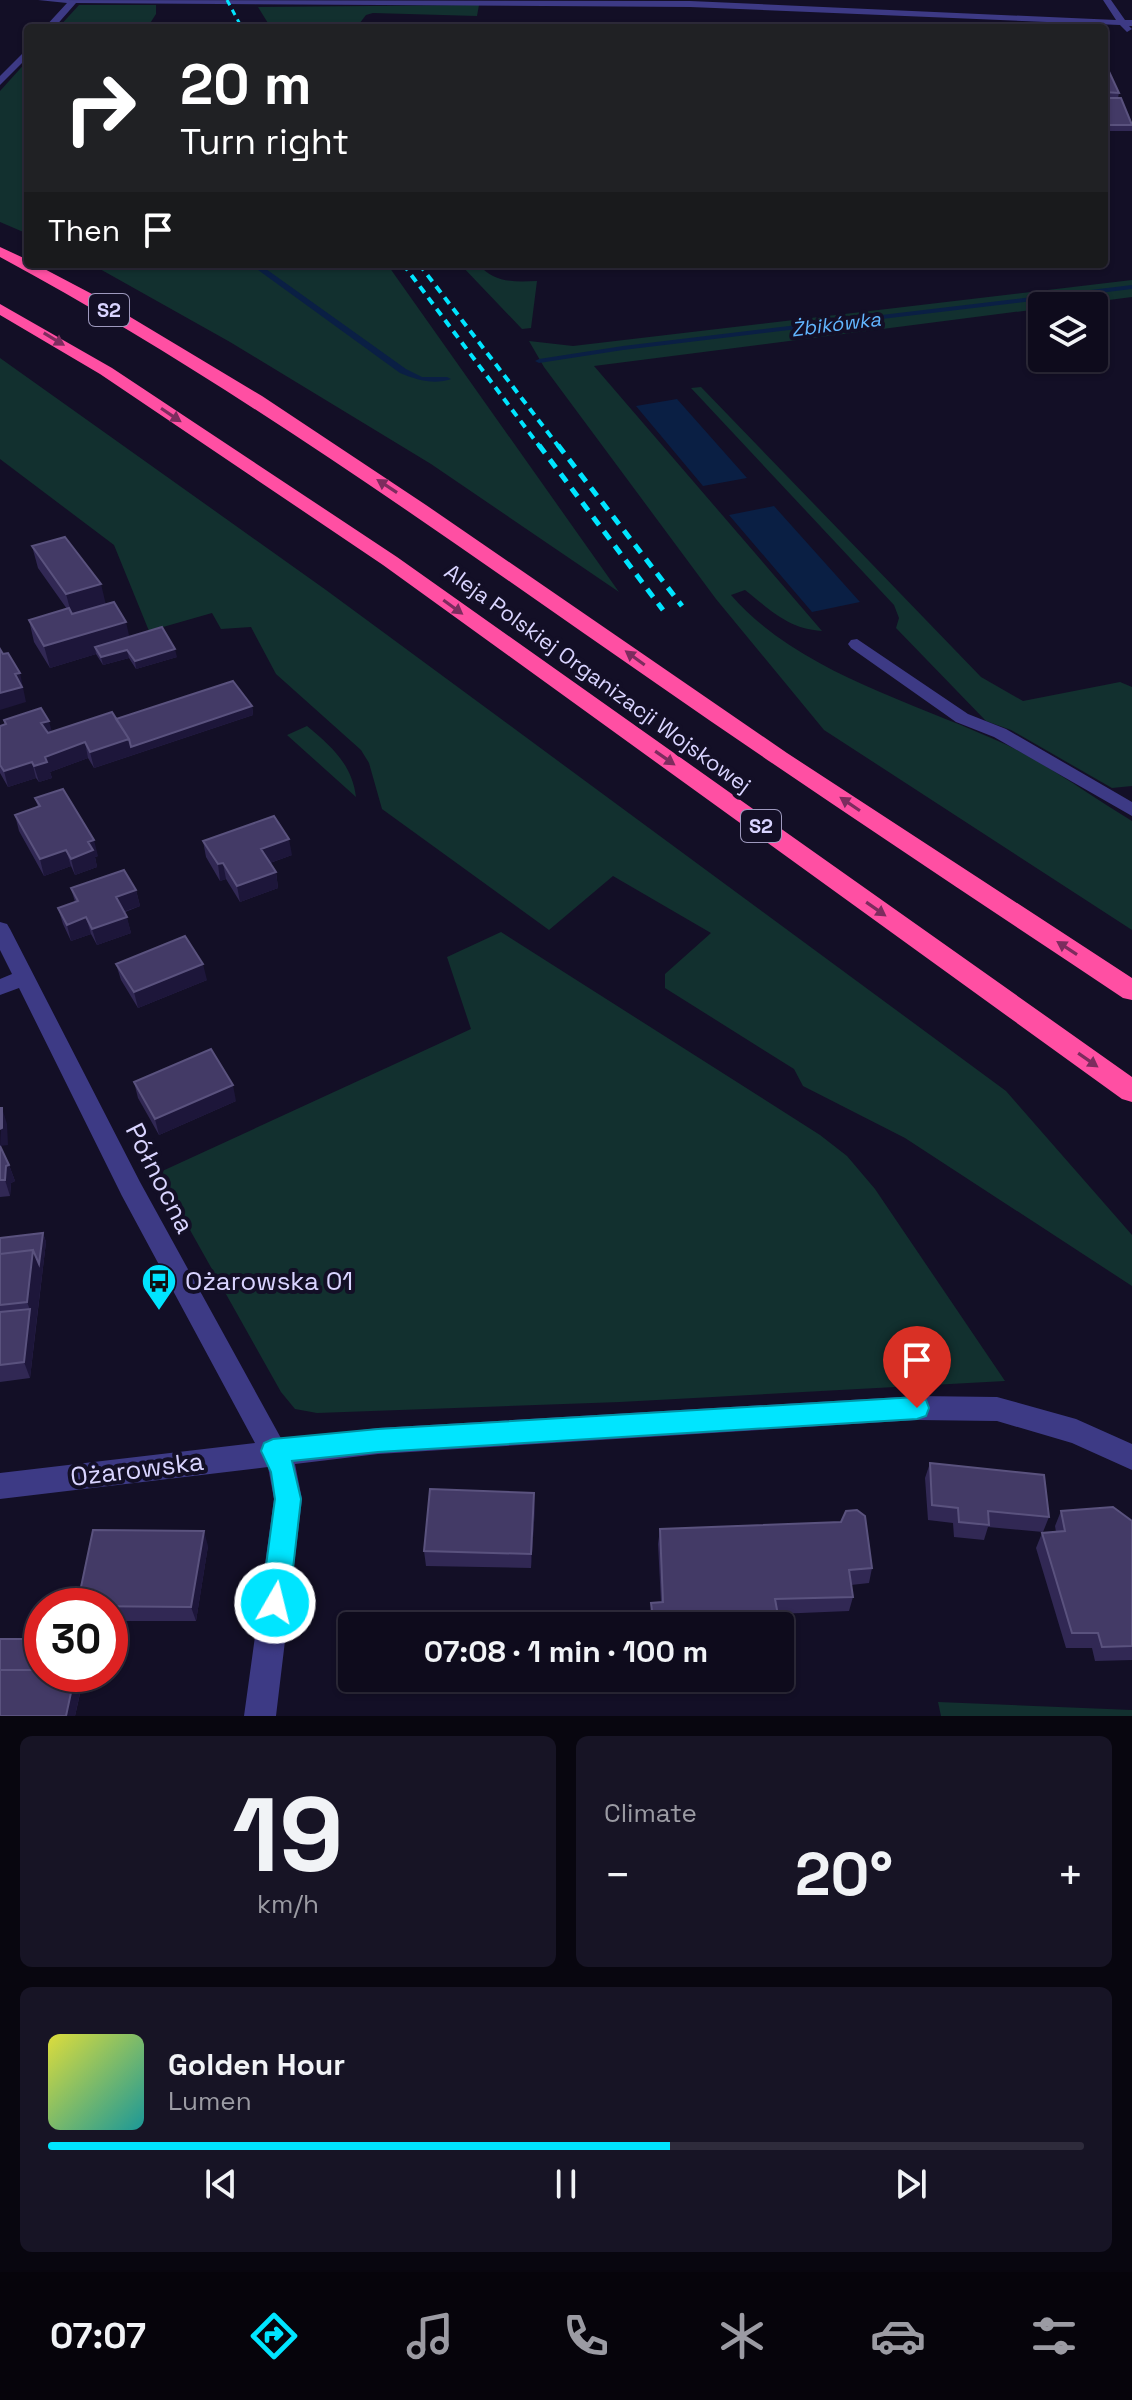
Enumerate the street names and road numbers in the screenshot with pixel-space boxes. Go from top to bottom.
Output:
road number: S2 [89,294,129,326]
street label: Aleja Polskiej Organizacji Wojskowej [439,557,757,799]
road number: S2 [741,810,781,842]
street label: Północna [118,1117,202,1239]
street label: Ożarowska [68,1444,206,1494]

